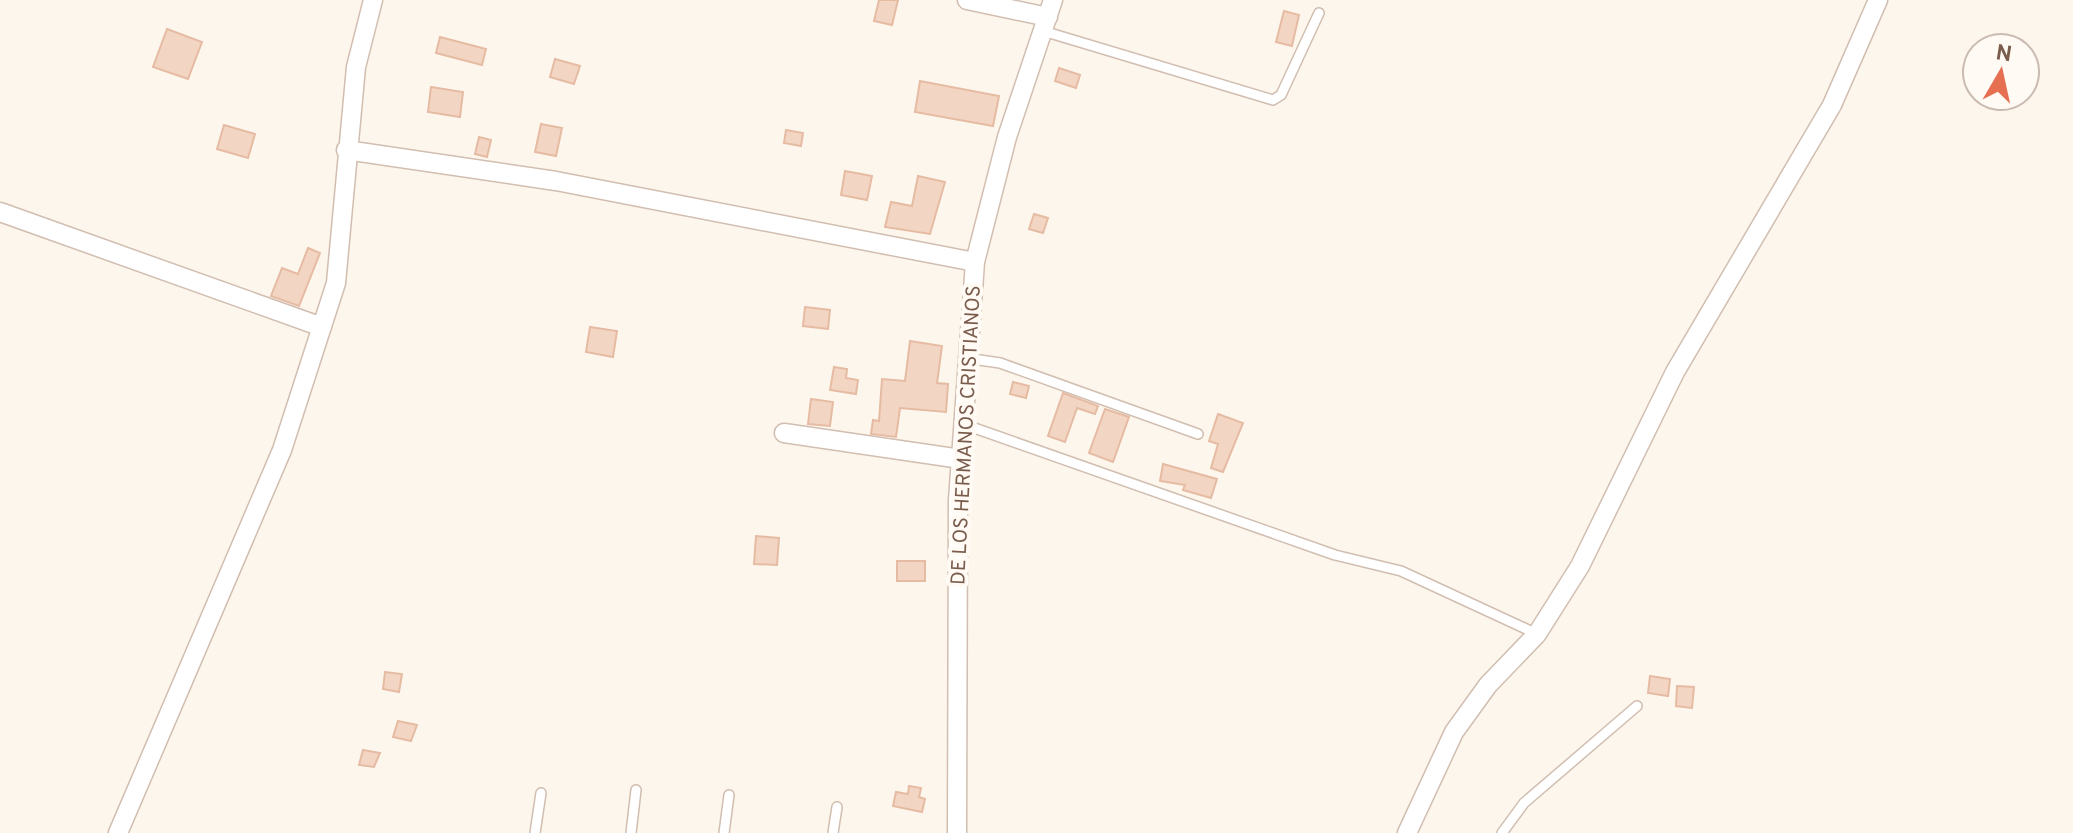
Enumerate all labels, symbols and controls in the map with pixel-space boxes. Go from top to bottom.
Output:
north arrow [1961,32,2041,112]
text: N [1994,40,2014,69]
street label: DE LOS HERMANOS CRISTIANOS [946,285,988,586]

